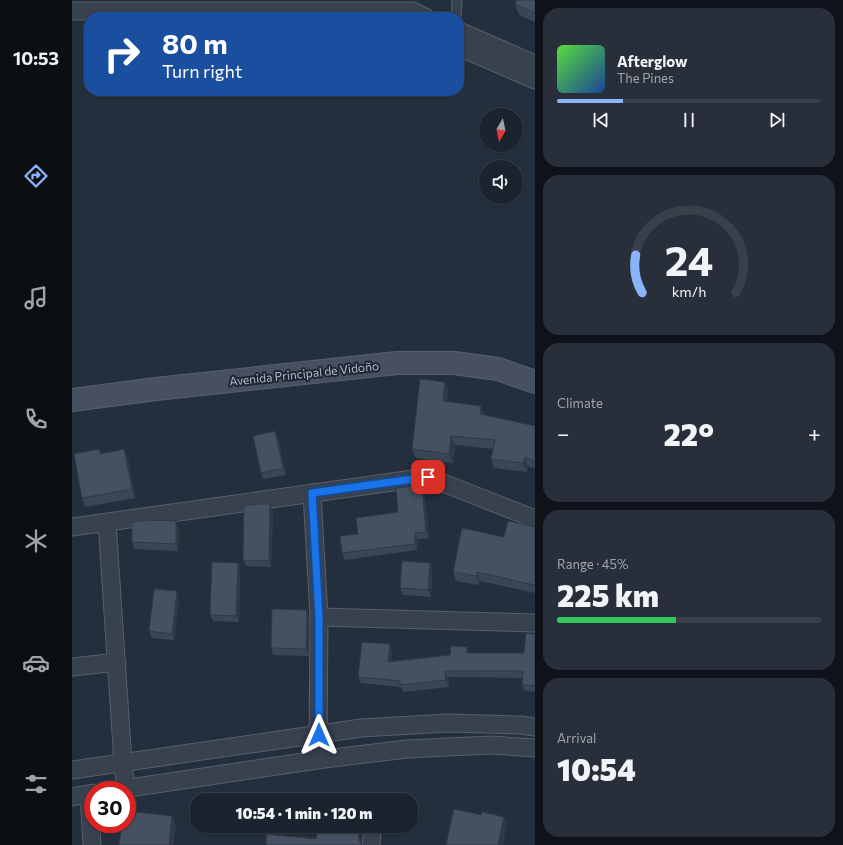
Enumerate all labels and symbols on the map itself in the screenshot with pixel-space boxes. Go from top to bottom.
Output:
north arrow [479,108,523,152]
street label: Avenida Principal de Vidoño [228,358,380,388]
pin [411,460,445,494]
position arrow [298,714,340,756]
speed limit sign: 30 [84,781,136,833]

